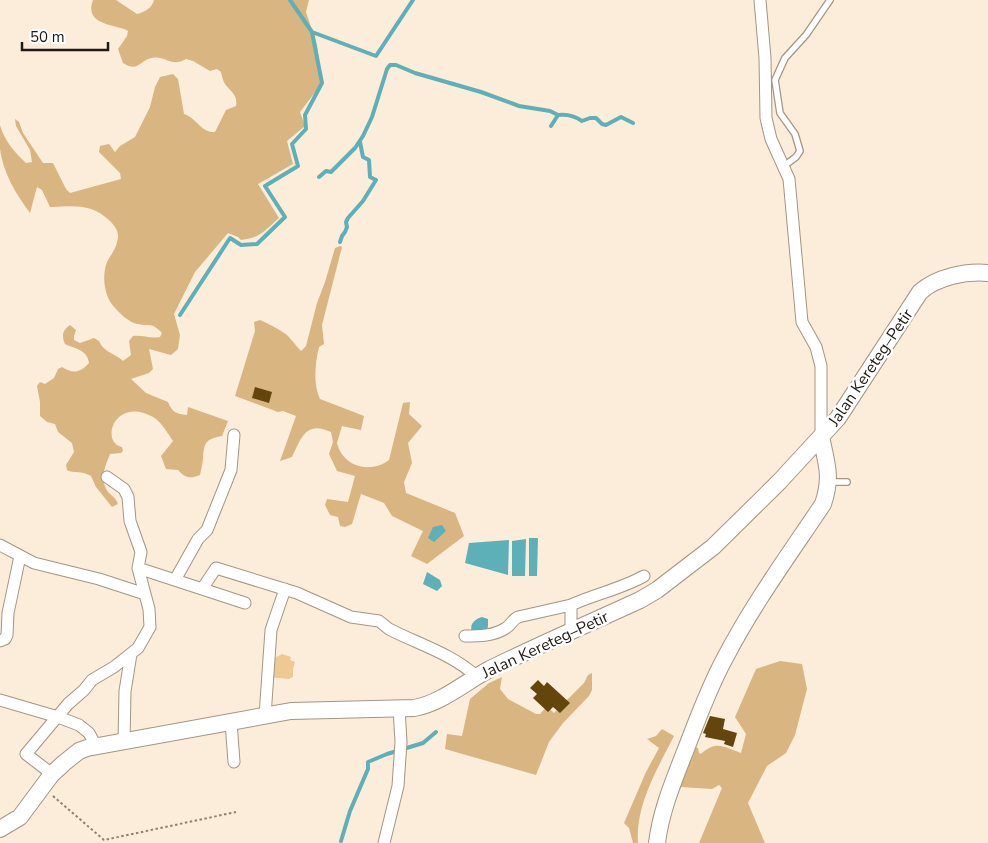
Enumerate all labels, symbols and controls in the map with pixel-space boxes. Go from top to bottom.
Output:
scale bar [22,20,109,52]
text: 50 m [30,27,65,47]
street label: Jalan Kereteg–Petir [823,304,918,431]
street label: Jalan Kereteg–Petir [478,606,613,684]

